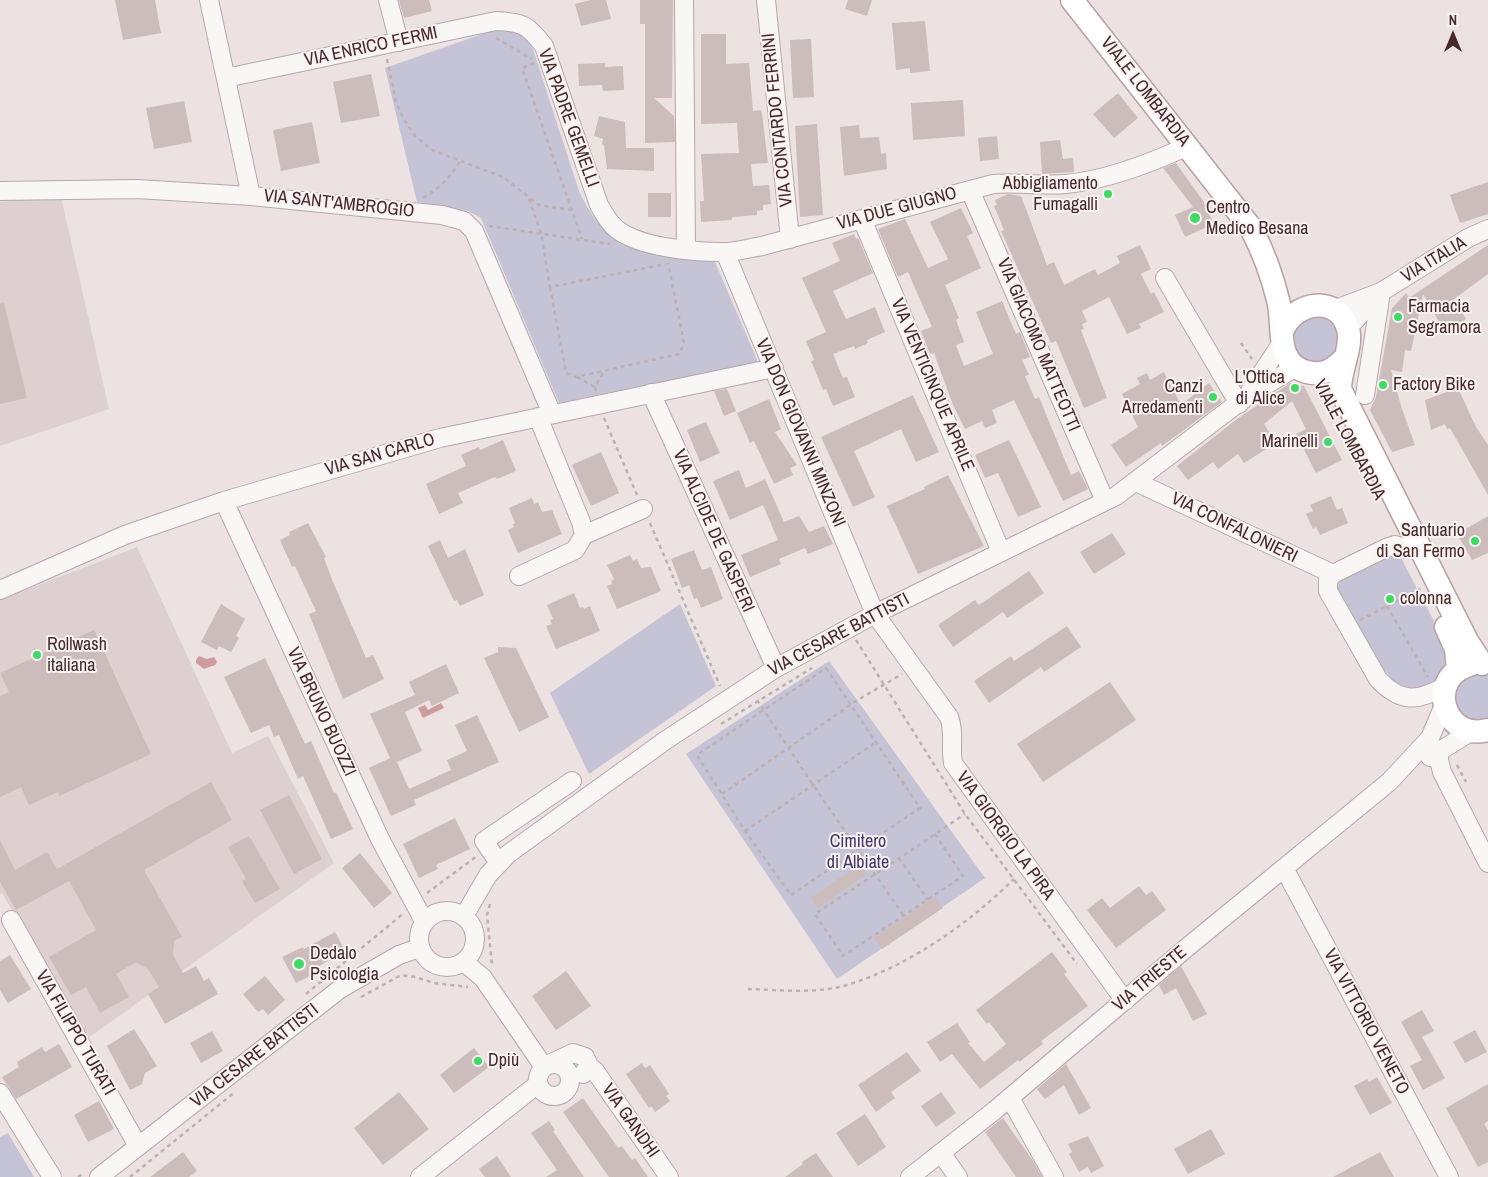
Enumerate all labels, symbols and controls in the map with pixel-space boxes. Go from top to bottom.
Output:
north arrow [1428,10,1478,60]
text: N [1449,11,1457,29]
street label: VIA ENRICO FERMI [303,22,439,72]
street label: VIA CONTARDO FERRINI [758,32,798,208]
street label: VIALE LOMBARDIA [1096,33,1194,151]
street label: VIA PADRE GEMELLI [533,46,603,190]
place label: Abbigliamento Fumagalli [1003,173,1098,215]
street label: VIA DUE GIUGNO [835,183,959,235]
street label: VIA SANT'AMBROGIO [263,185,415,223]
marker: Abbigliamento Fumagalli [1102,188,1114,200]
place label: Centro Medico Besana [1206,197,1309,240]
marker: Centro Medico Besana [1188,211,1202,225]
street label: VIA ITALIA [1398,232,1470,288]
street label: VIA GIACOMO MATTEOTTI [992,255,1084,435]
street label: VIA VENTICINQUE APRILE [886,295,978,475]
place label: Farmacia Segramora [1408,296,1481,338]
marker: Farmacia Segramora [1392,311,1404,323]
street label: VIA DON GIOVANNI MINZONI [751,336,849,530]
place label: L'Ottica di Alice [1235,367,1285,409]
place label: Factory Bike [1393,374,1475,396]
place label: Canzi Arredamenti [1122,376,1203,418]
street label: VIALE LOMBARDIA [1308,376,1390,504]
marker: Factory Bike [1377,379,1389,391]
marker: L'Ottica di Alice [1289,382,1301,394]
marker: Canzi Arredamenti [1207,391,1219,403]
street label: VIA SAN CARLO [323,429,437,481]
place label: Marinelli [1261,431,1318,453]
marker: Marinelli [1322,436,1334,448]
street label: VIA ALCIDE DE GASPERI [667,446,759,616]
street label: VIA CONFALONIERI [1167,488,1301,568]
place label: Santuario di San Fermo [1376,520,1465,562]
marker: Santuario di San Fermo [1469,535,1481,547]
place label: colonna [1400,588,1452,610]
street label: VIA CESARE BATTISTI [765,589,913,681]
marker: colonna [1384,593,1396,605]
place label: Rollwash italiana [47,634,107,676]
street label: VIA BRUNO BUOZZI [282,644,360,780]
marker: Rollwash italiana [31,649,43,661]
street label: VIA GIORGIO LA PIRA [951,768,1059,904]
park label: Cimitero di Albiate [827,831,889,874]
street label: VIA TRIESTE [1108,942,1192,1016]
place label: Dedalo Psicologia [310,943,379,986]
street label: VIA VITTORIO VENETO [1318,945,1414,1099]
marker: Dedalo Psicologia [292,957,306,971]
street label: VIA FILIPPO TURATI [30,967,120,1099]
street label: VIA CESARE BATTISTI [187,999,323,1113]
place label: Dpiù [488,1050,519,1072]
marker: Dpiù [472,1055,484,1067]
street label: VIA GANDHI [597,1080,663,1162]

